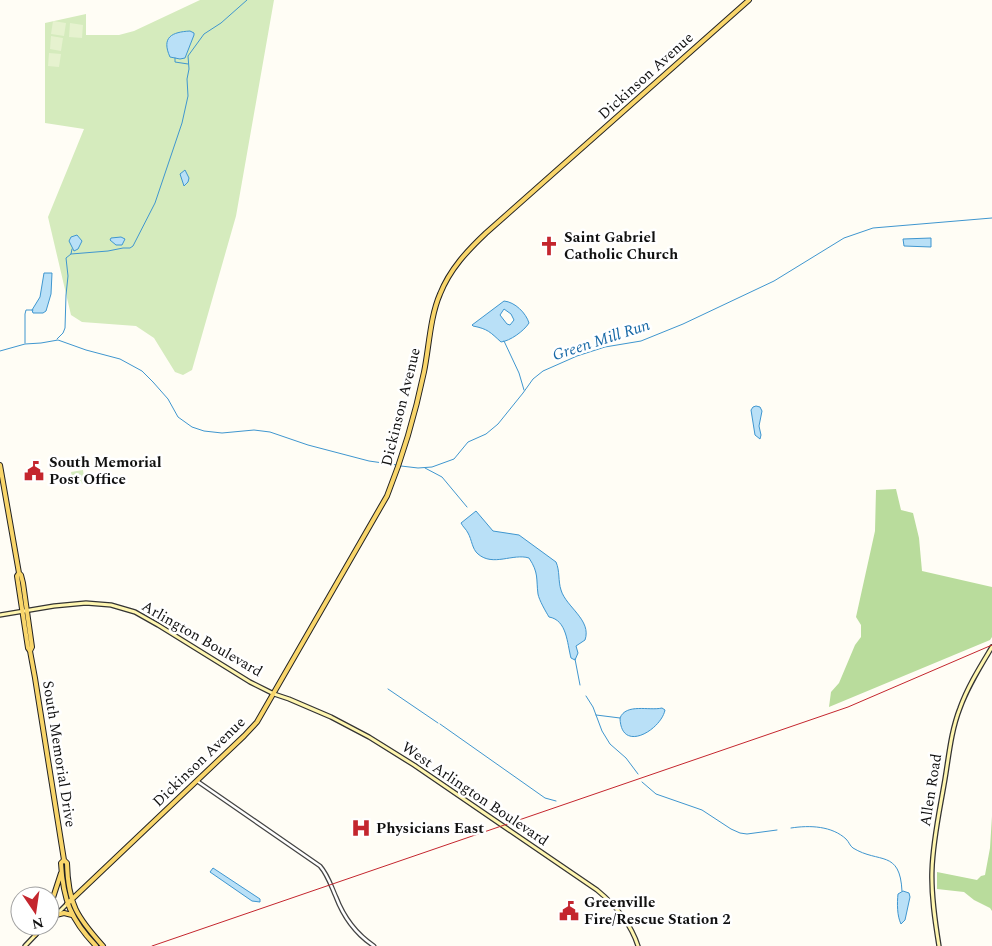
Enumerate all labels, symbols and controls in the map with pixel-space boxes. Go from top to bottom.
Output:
street label: Dickinson Avenue [593,27,699,125]
place label: Saint Gabriel Catholic Church [564,226,678,266]
church icon: Saint Gabriel Catholic Church [538,235,560,257]
water label: Green Mill Run [549,313,653,367]
street label: Dickinson Avenue [375,345,427,469]
place label: South Memorial Post Office [49,451,162,491]
public building icon: South Memorial Post Office [23,460,45,482]
street label: Arlington Boulevard [137,595,267,683]
street label: South Memorial Drive [36,679,82,829]
street label: Dickinson Avenue [147,711,251,813]
street label: West Arlington Boulevard [397,736,553,852]
street label: Allen Road [914,752,948,828]
hospital icon: Physicians East [350,817,372,839]
place label: Physicians East [376,817,484,840]
north arrow [10,886,60,936]
place label: Greenville Fire/Rescue Station 2 [584,891,731,931]
public building icon: Greenville Fire/Rescue Station 2 [558,900,580,922]
text: N [30,912,46,935]

